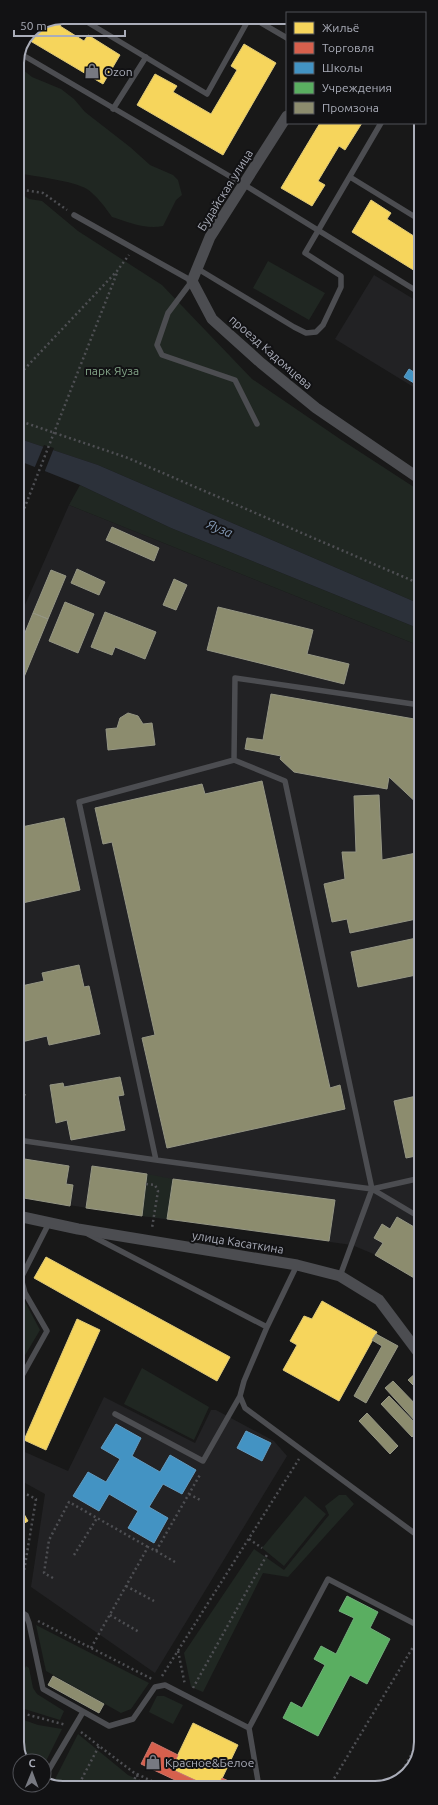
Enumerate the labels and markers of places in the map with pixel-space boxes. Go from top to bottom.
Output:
shop icon: Ozon [83,62,101,80]
place label: Ozon [104,65,133,78]
shop icon: Красное&Белое [144,1753,162,1771]
place label: Красное&Белое [165,1756,254,1769]

